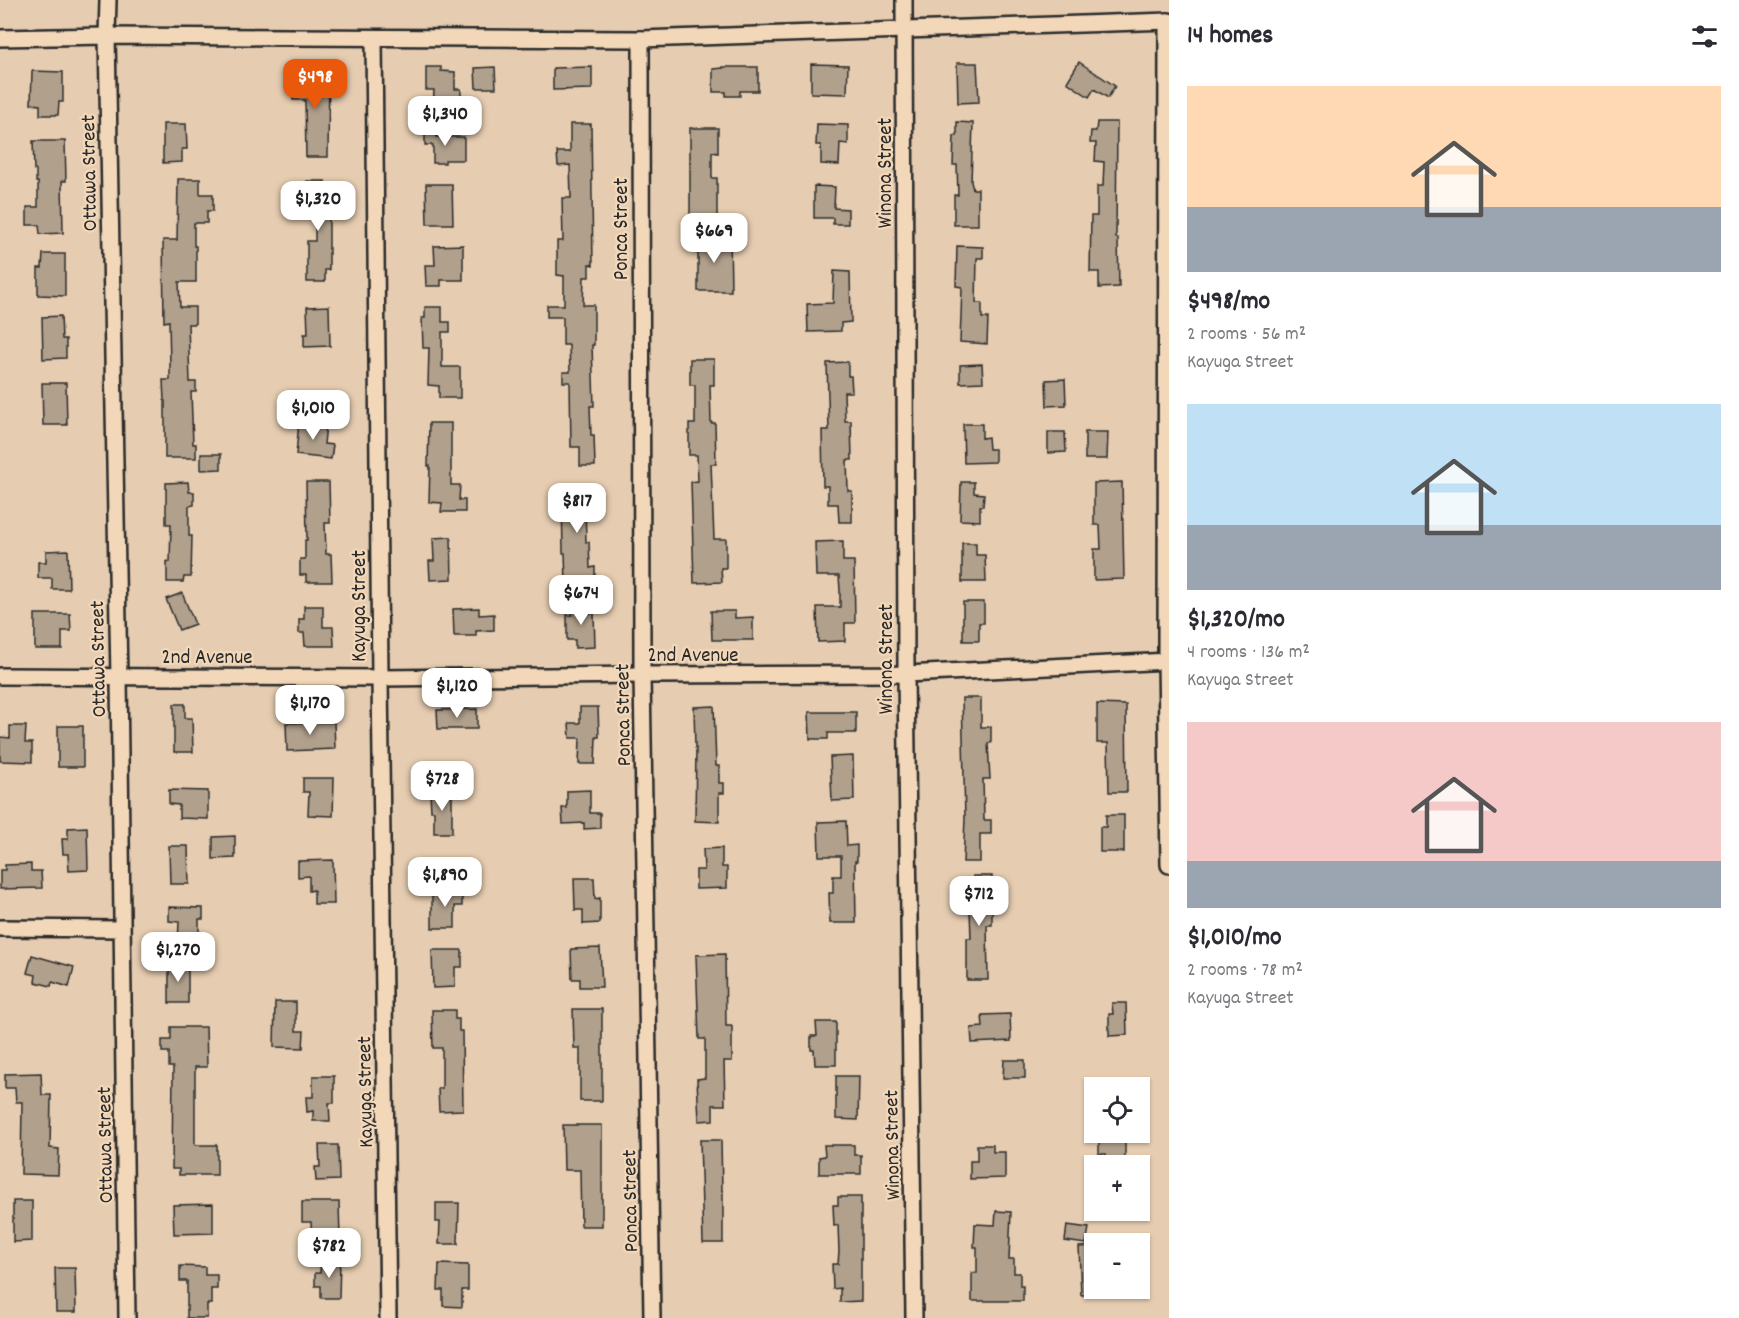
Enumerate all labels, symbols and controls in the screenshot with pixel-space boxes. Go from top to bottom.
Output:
text: 14 homes [1187,18,1273,55]
icon: filters [1688,20,1721,53]
pin: $498 [279,59,351,110]
text: $498 [297,64,333,92]
pin: $1,340 [396,96,494,147]
text: $1,340 [422,101,468,129]
street label: Ottawa Street [75,114,107,232]
street label: Winona Street [872,118,902,228]
icon: home [1400,125,1508,233]
street label: Ponca Street [608,177,638,280]
pin: $1,320 [269,181,367,232]
text: $1,320 [295,186,341,214]
pin: $669 [678,213,750,264]
text: $669 [695,218,733,246]
text: $498/mo [1187,284,1270,321]
text: 2 rooms · 56 m² [1187,321,1306,349]
text: Kayuga Street [1187,349,1294,377]
pin: $1,010 [264,390,362,441]
text: $1,010 [291,395,335,423]
icon: home [1400,443,1508,551]
pin: $817 [541,483,613,534]
text: $817 [562,488,592,516]
street label: Kayuga Street [346,550,376,662]
pin: $674 [545,575,617,626]
text: $674 [563,580,599,608]
street label: Ottawa Street [84,600,116,718]
text: $1,320/mo [1187,602,1285,639]
street label: Winona Street [873,604,903,714]
text: 4 rooms · 136 m² [1187,639,1310,667]
street label: 2nd Avenue [648,642,739,672]
street label: 2nd Avenue [162,644,253,674]
street label: Ponca Street [609,663,641,767]
text: Kayuga Street [1187,667,1294,695]
pin: $1,120 [408,668,506,719]
text: $1,120 [436,673,478,701]
pin: $1,170 [261,685,359,736]
text: $1,170 [289,690,331,718]
pin: $728 [406,761,478,812]
icon: home [1400,761,1508,869]
text: $728 [425,766,459,794]
pin: $1,890 [396,857,494,908]
text: $1,890 [422,862,468,890]
pin: $712 [943,876,1015,927]
text: $712 [964,881,994,909]
text: $1,010/mo [1187,920,1282,957]
pin: $1,270 [129,932,227,983]
text: $1,270 [155,937,201,965]
text: 2 rooms · 78 m² [1187,957,1303,985]
text: Kayuga Street [1187,985,1294,1013]
street label: Kayuga Street [351,1035,383,1148]
map controls [1084,1077,1150,1299]
button: locate [1084,1077,1150,1143]
street label: Ottawa Street [91,1086,123,1204]
street label: Winona Street [878,1089,910,1200]
street label: Ponca Street [616,1149,648,1253]
button: + [1084,1155,1150,1221]
pin: $782 [293,1228,365,1279]
text: $782 [312,1233,346,1261]
button: − [1084,1233,1150,1299]

